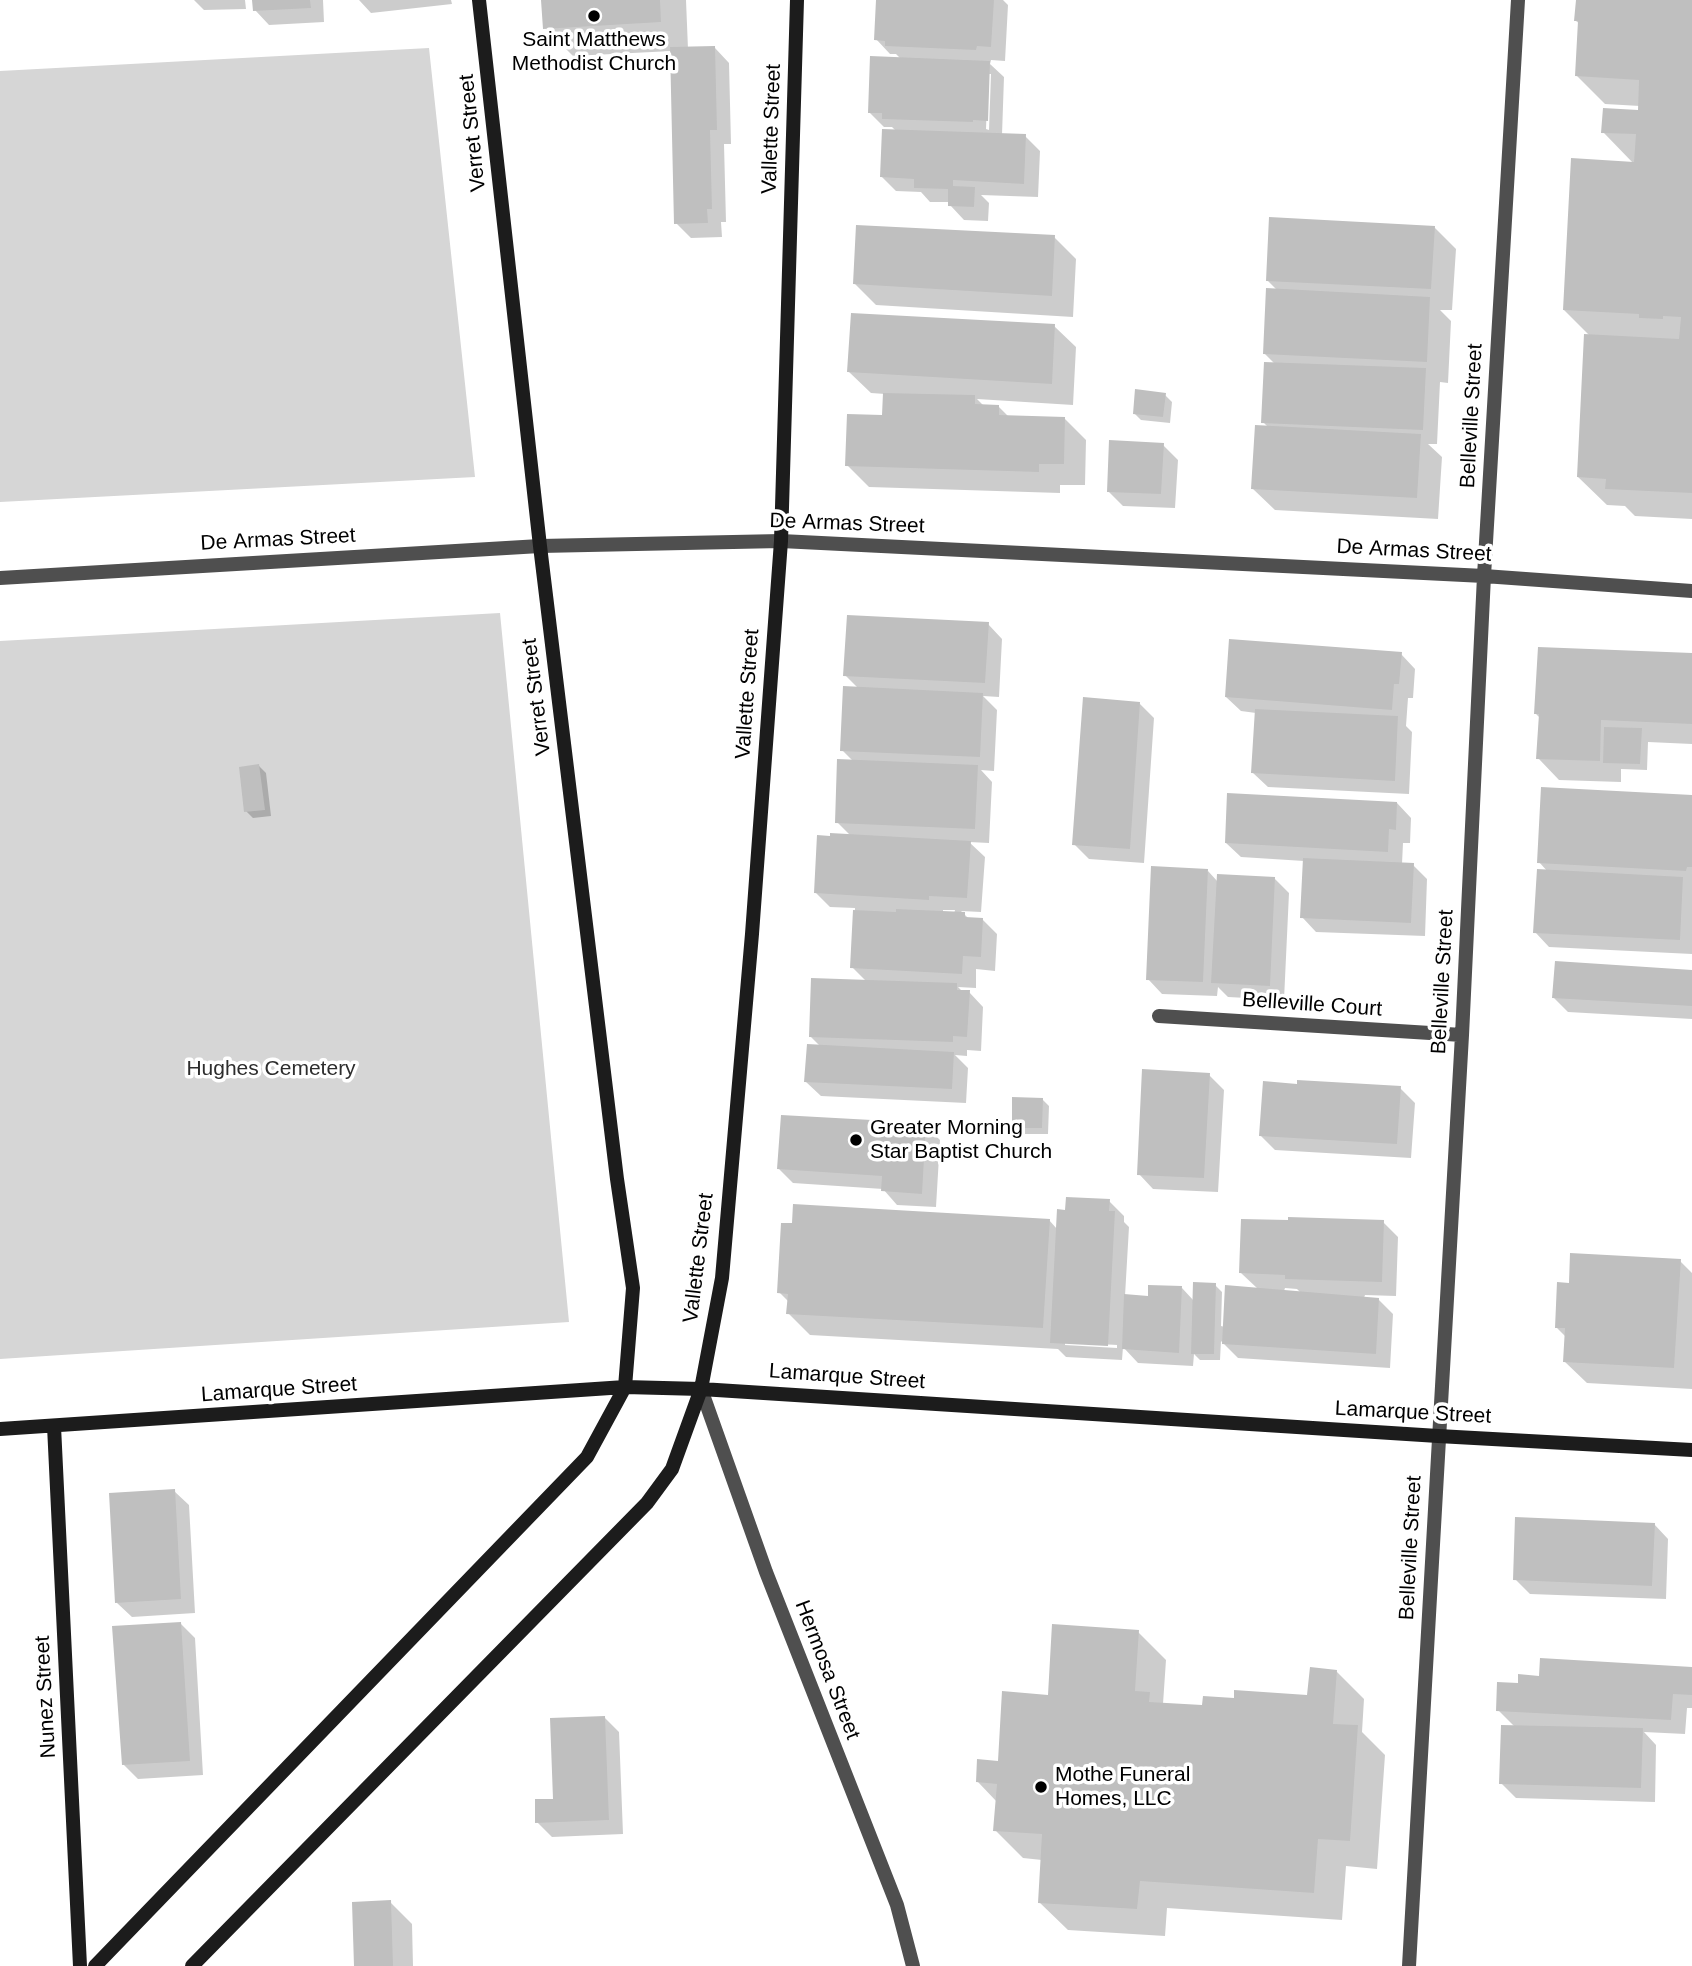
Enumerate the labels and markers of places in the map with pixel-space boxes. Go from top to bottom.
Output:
marker: Saint Matthews Methodist Church [586,8,602,24]
place label: Saint Matthews Methodist Church [512,27,676,77]
place label: Greater Morning Star Baptist Church [870,1115,1052,1165]
marker: Greater Morning Star Baptist Church [848,1132,864,1148]
place label: Mothe Funeral Homes, LLC [1055,1762,1190,1812]
marker: Mothe Funeral Homes, LLC [1033,1779,1049,1795]

